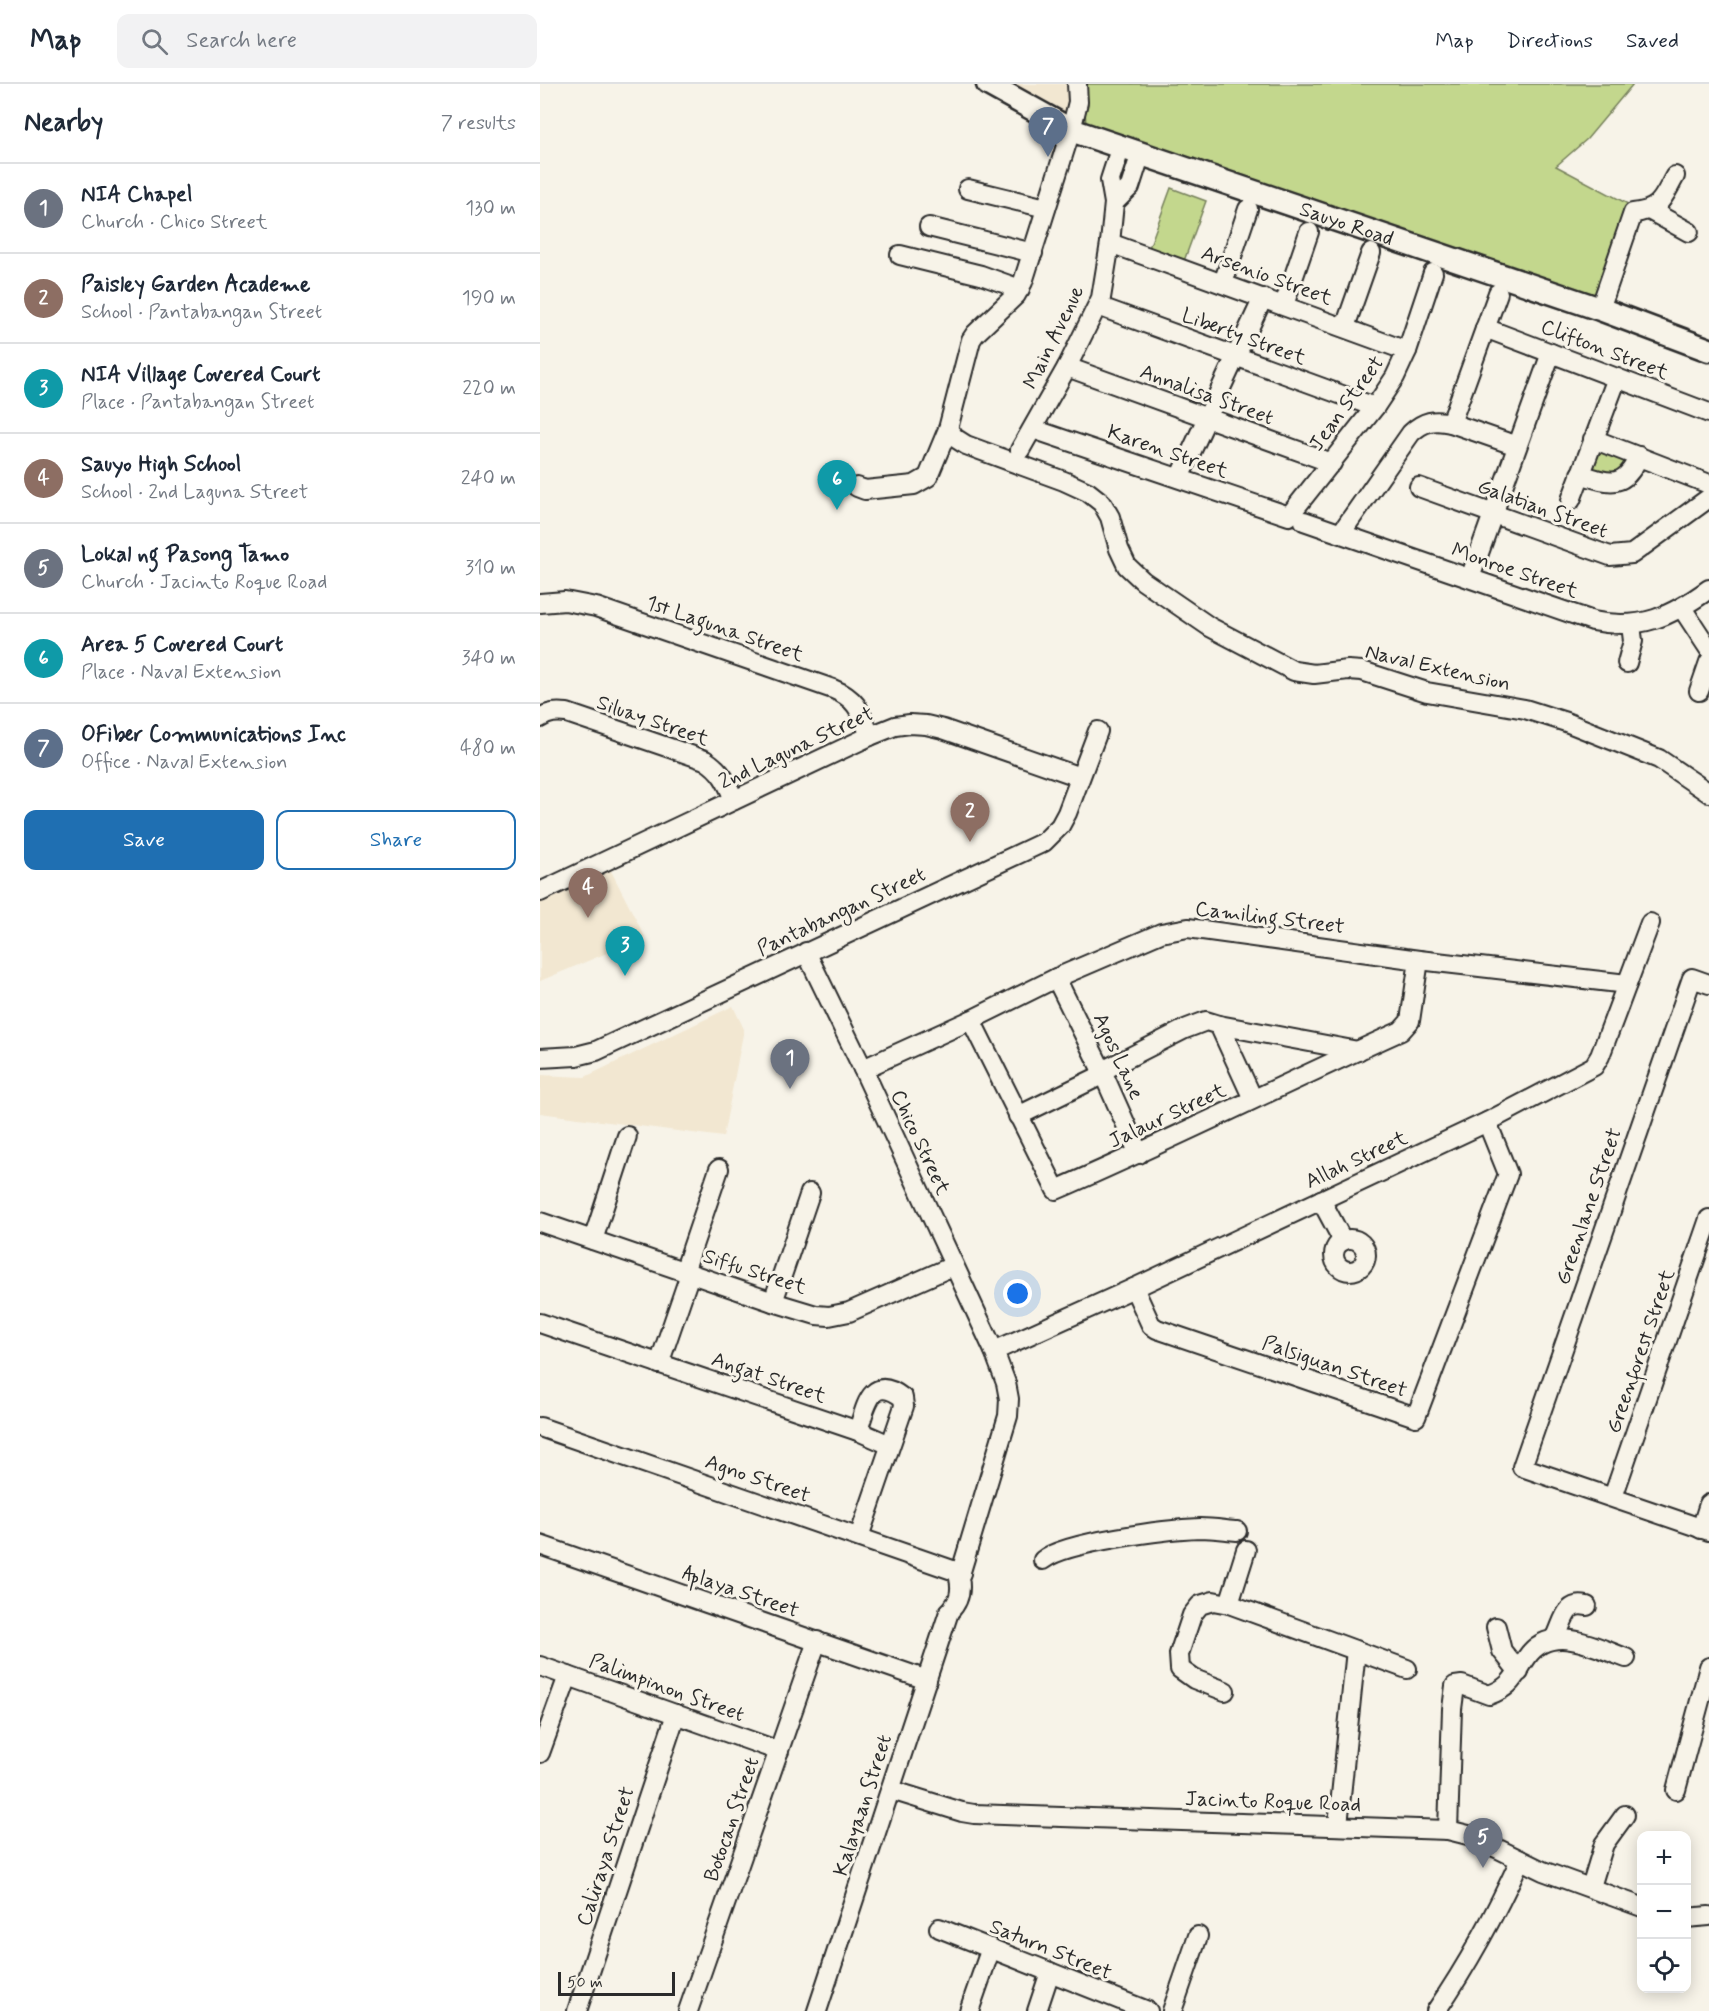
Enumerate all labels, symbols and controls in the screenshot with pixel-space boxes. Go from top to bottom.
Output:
search box [117,14,537,68]
text: Map [30,23,81,60]
icon: search [138,25,171,58]
text: Search here [186,27,297,55]
text: Map [1435,27,1474,55]
text: Directions [1507,27,1593,55]
text: Saved [1626,27,1679,55]
text: Nearby [24,106,103,140]
pin: 7 [1028,107,1068,157]
text: 7 results [441,110,516,137]
text: NIA Chapel [81,181,192,209]
text: 1 [39,195,48,222]
text: 130 m [465,195,516,222]
street label: Sauyo Road [1296,195,1397,253]
text: Church · Chico Street [81,209,267,236]
street label: Arsenio Street [1197,239,1337,313]
text: Paisley Garden Academe [81,271,310,299]
street label: Main Avenue [1017,281,1091,394]
text: 2 [39,285,48,312]
text: 190 m [462,285,516,312]
text: School · Pantabangan Street [81,299,322,326]
street label: Liberty Street [1178,302,1310,373]
street label: Clifton Street [1537,313,1673,387]
street label: Jean Street [1303,350,1391,457]
street label: Annalisa Street [1136,358,1277,432]
text: NIA Village Covered Court [81,361,320,389]
text: 3 [39,375,48,402]
text: 220 m [462,375,516,402]
text: Place · Pantabangan Street [81,389,315,416]
street label: Karen Street [1104,418,1232,486]
text: Sauyo High School [81,451,241,479]
pin: 6 [818,460,856,510]
text: 4 [38,465,49,492]
text: 240 m [461,465,516,492]
street label: Galatian Street [1474,472,1612,546]
text: School · 2nd Laguna Street [81,479,308,506]
street label: Monroe Street [1448,536,1582,606]
text: Lokal ng Pasong Tamo [81,541,289,569]
text: 5 [38,555,50,582]
text: 310 m [465,555,516,582]
text: Church · Jacinto Roque Road [81,569,327,596]
street label: 1st Laguna Street [641,589,808,671]
text: Area 5 Covered Court [81,631,283,659]
street label: Naval Extension [1362,638,1513,698]
text: 6 [38,645,49,672]
text: 340 m [461,645,516,672]
text: Place · Naval Extension [81,659,282,686]
street label: Siluay Street [593,689,713,753]
street label: 2nd Laguna Street [714,700,879,796]
text: OFiber Communications Inc [81,721,346,749]
text: 7 [37,735,50,762]
text: 480 m [460,735,516,762]
text: Office · Naval Extension [81,749,288,776]
pin: 2 [950,792,990,842]
button: Save [24,810,264,870]
button: Share [276,810,516,870]
street label: Pantabangan Street [753,861,931,964]
pin: 4 [568,868,608,918]
street label: Camiling Street [1193,895,1346,943]
pin: 3 [606,926,644,976]
street label: Agos Lane [1086,1009,1150,1104]
pin: 1 [770,1040,810,1089]
street label: Jalaur Street [1104,1076,1231,1155]
street label: Chico Street [883,1085,957,1200]
street label: Allah Street [1301,1124,1413,1196]
street label: Greenlane Street [1549,1124,1629,1289]
street label: Siffu Street [700,1242,810,1302]
street label: Greenforest Street [1600,1265,1684,1438]
your location [1003,1279,1032,1308]
street label: Palsiguan Street [1258,1329,1411,1405]
street label: Angat Street [707,1345,830,1413]
street label: Agno Street [701,1448,814,1510]
street label: Aplaya Street [678,1559,803,1626]
street label: Palimpinon Street [585,1647,748,1729]
street label: Kalayaan Street [827,1731,899,1880]
street label: Botocan Street [698,1753,766,1885]
street label: Caliraya Street [570,1783,642,1930]
street label: Jacinto Roque Road [1184,1785,1361,1819]
pin: 5 [1464,1818,1502,1868]
map controls [1637,1831,1691,1993]
button: + [1637,1831,1691,1885]
button: − [1637,1885,1691,1939]
street label: Saturn Street [985,1913,1116,1987]
button: locate [1637,1939,1691,1993]
scale bar [558,1969,675,1996]
text: 50 m [567,1972,603,1993]

